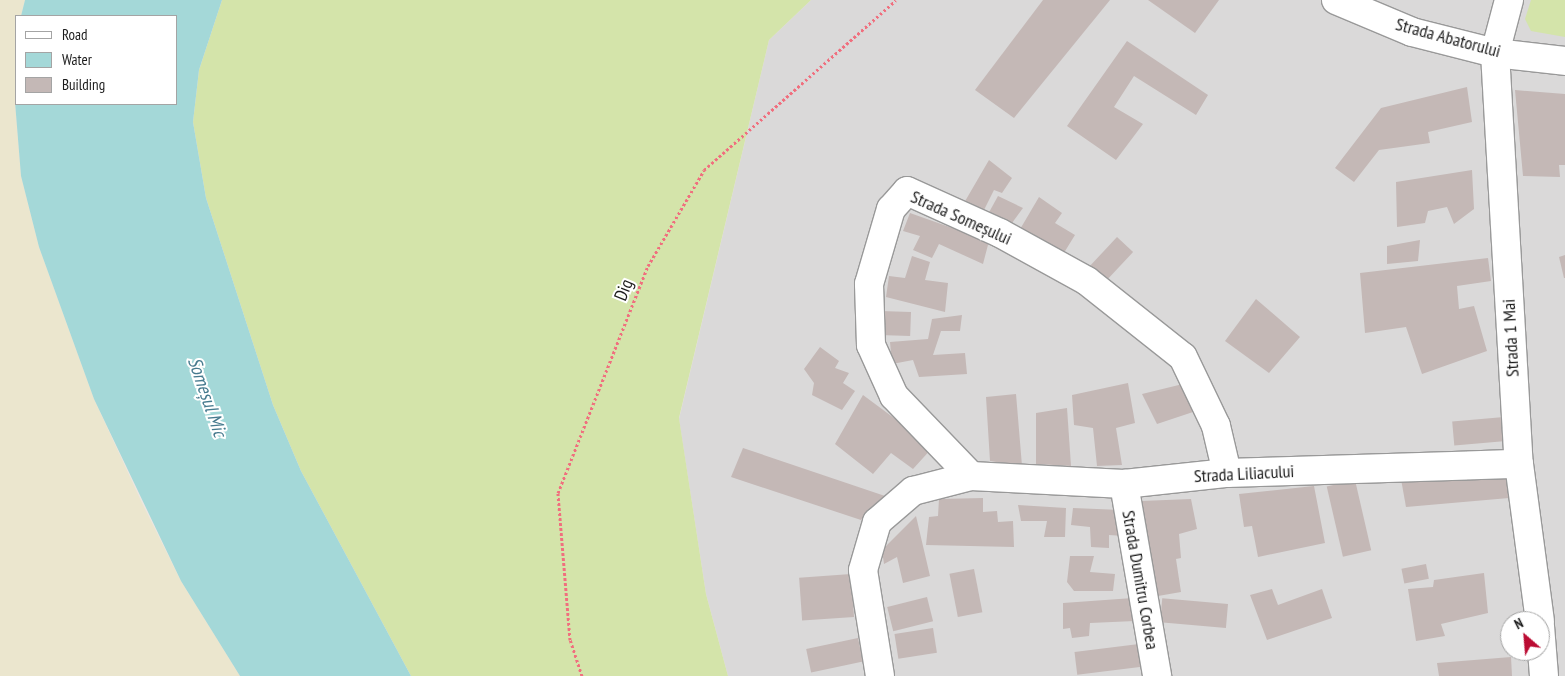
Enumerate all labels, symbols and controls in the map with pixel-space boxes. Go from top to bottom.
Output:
street label: Strada Abatorului [1393,14,1503,62]
legend [15,15,178,105]
text: Road [62,25,88,44]
text: Water [62,50,92,69]
text: Building [62,75,105,94]
street label: Strada Someșului [907,186,1015,250]
street label: Dig [610,276,638,304]
street label: Strada 1 Mai [1498,298,1524,378]
water label: Someșul Mic [183,354,231,440]
street label: Strada Liliacului [1193,461,1295,487]
street label: Strada Dumitru Corbea [1117,509,1163,651]
north arrow [1500,611,1550,661]
text: N [1511,614,1526,633]

